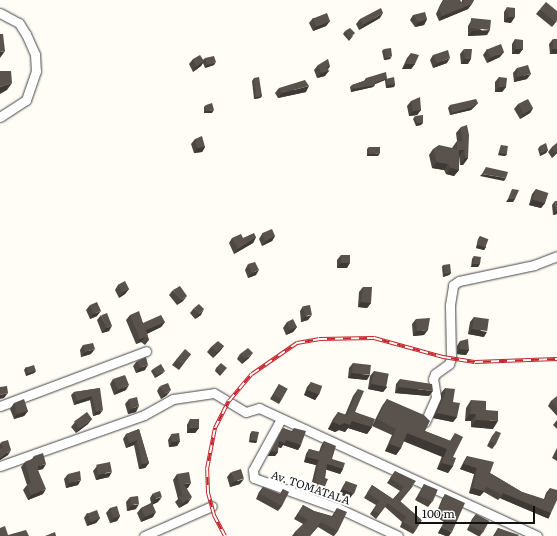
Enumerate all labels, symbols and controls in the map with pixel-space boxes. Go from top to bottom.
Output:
street label: Av. TOMATALA [270,467,352,507]
scale bar [417,498,537,524]
text: 100 m [422,504,455,522]

